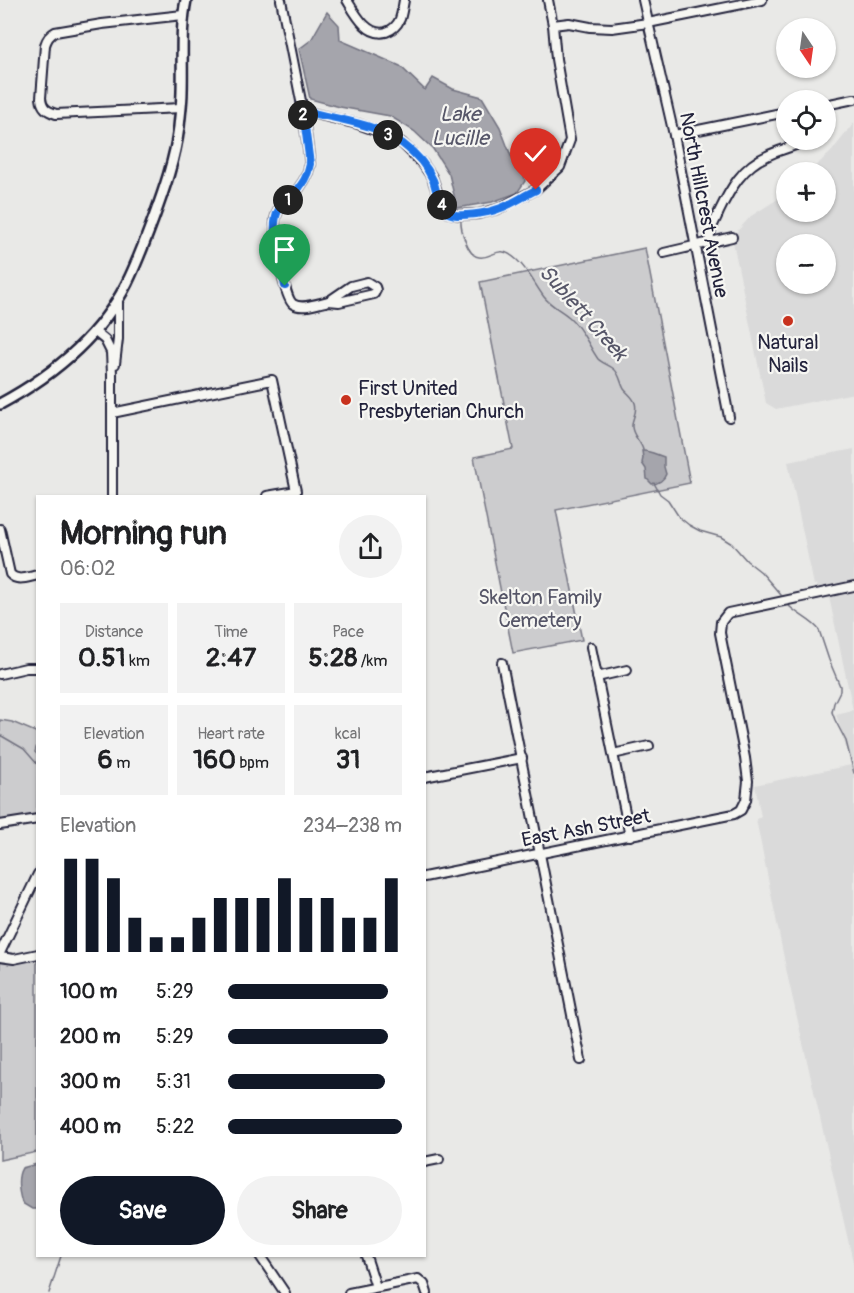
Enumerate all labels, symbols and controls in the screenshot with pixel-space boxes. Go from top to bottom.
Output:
north arrow [776,18,836,78]
map controls [776,18,836,294]
button: locate [776,90,836,150]
pin: 2 [288,100,318,130]
water label: Lake Lucille [431,101,491,152]
text: 2 [299,105,307,125]
street label: North Hillcrest Avenue [674,110,734,300]
pin: 3 [373,120,403,150]
text: 3 [384,125,392,145]
pin [510,128,561,190]
icon: check [519,137,552,170]
button: + [776,162,836,222]
pin: 1 [273,185,303,215]
text: 1 [285,190,291,210]
pin: 4 [427,190,457,220]
text: 4 [437,195,447,215]
pin [259,224,310,286]
icon: arrive [268,233,301,266]
button: − [776,234,836,294]
water label: Sublett Creek [533,260,634,368]
marker: Natural Nails [781,314,795,328]
place label: Natural Nails [757,330,819,378]
place label: First United Presbyterian Church [358,376,524,424]
marker: First United Presbyterian Church [339,393,353,407]
text: Morning run [60,513,227,554]
button: share [339,515,402,578]
text: 06:02 [60,556,115,581]
park label: Skelton Family Cemetery [478,585,602,633]
text: Distance [85,622,143,642]
text: Time [214,622,248,642]
text: Pace [332,622,364,642]
text: 0.51 [78,642,126,674]
text: 2:47 [206,642,256,674]
text: 5:28 [309,642,357,674]
text: km [126,651,150,671]
text: /km [357,651,387,671]
text: Elevation [84,724,144,744]
text: Heart rate [197,724,265,744]
text: kcal [335,724,361,744]
text: 6 [98,744,113,776]
text: 160 [193,744,236,776]
text: 31 [336,744,360,776]
text: m [113,753,130,773]
text: bpm [236,753,269,773]
street label: East Ash Street [519,803,654,853]
text: Elevation [60,813,136,838]
text: 234–238 m [303,813,402,838]
text: 100 m [60,979,117,1004]
text: 5:29 [156,979,194,1004]
text: 200 m [60,1024,121,1049]
text: 5:29 [156,1024,194,1049]
text: 300 m [60,1069,121,1094]
text: 5:31 [156,1069,191,1094]
text: 400 m [60,1114,121,1139]
text: 5:22 [156,1114,195,1139]
button: Save [60,1176,225,1245]
button: Share [237,1176,402,1245]

